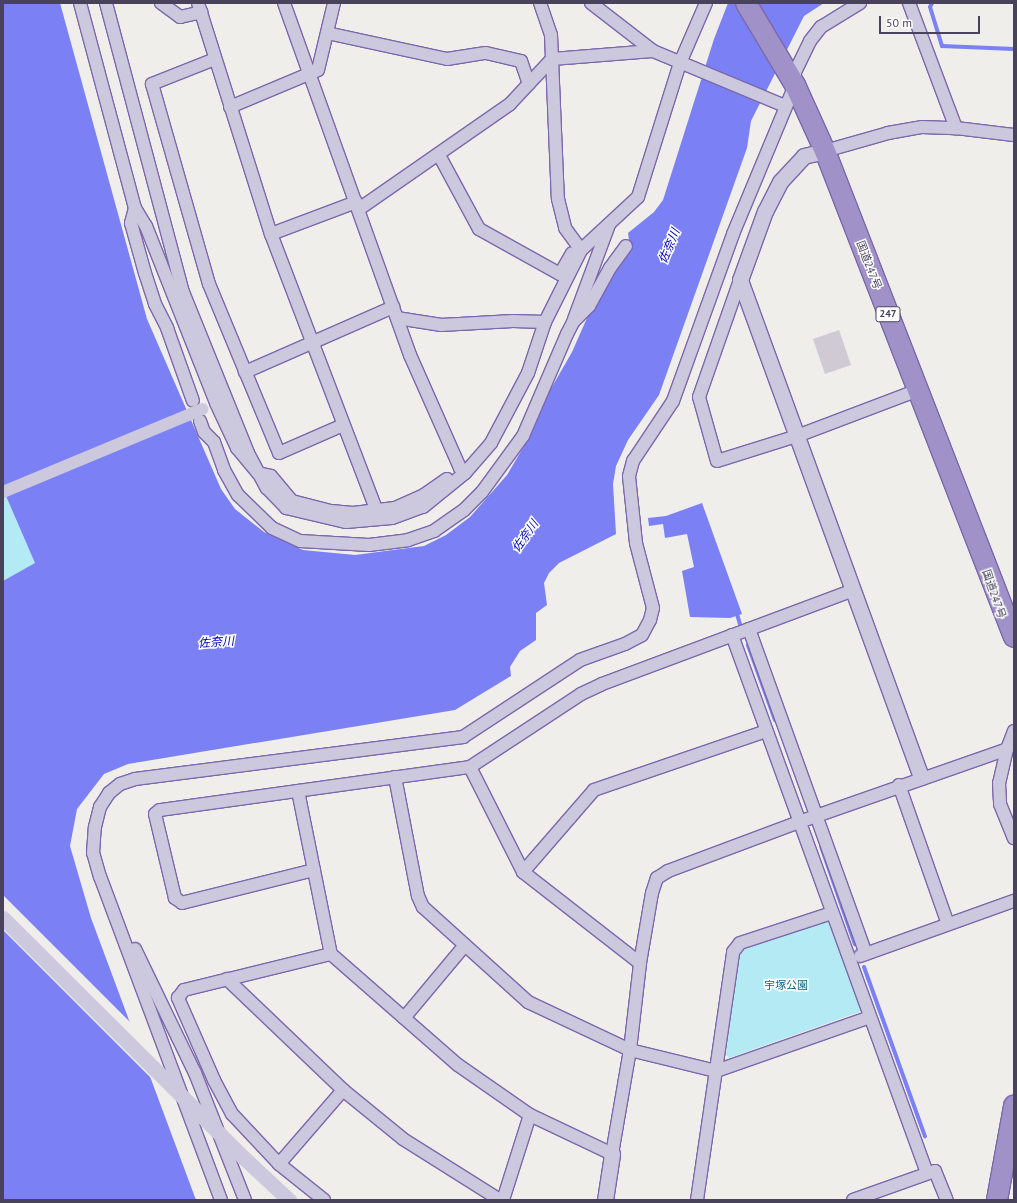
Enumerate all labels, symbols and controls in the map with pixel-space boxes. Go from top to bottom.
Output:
scale bar [881,8,982,34]
text: 50 m [886,15,912,30]
water label: 佐奈川 [655,227,683,265]
street label: 国道247号 [854,239,884,291]
road number: 247 [875,306,901,322]
water label: 佐奈川 [509,517,541,555]
street label: 国道247号 [979,568,1009,620]
water label: 佐奈川 [198,634,234,650]
park label: 宇塚公園 [764,978,808,992]

